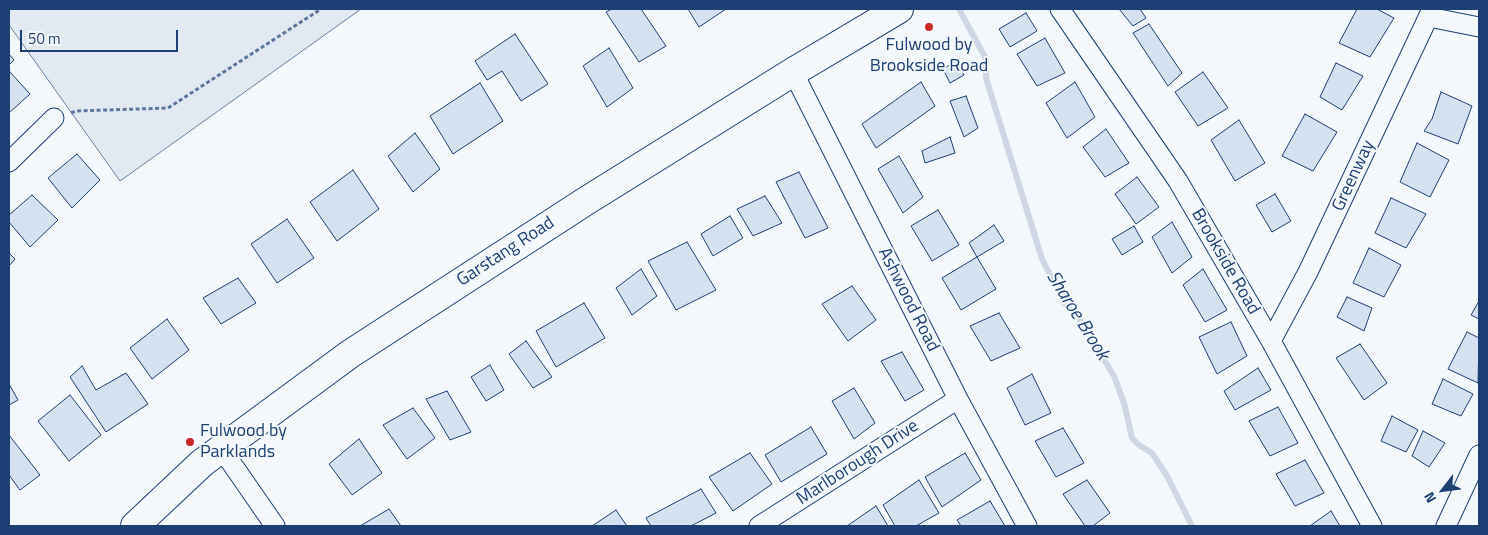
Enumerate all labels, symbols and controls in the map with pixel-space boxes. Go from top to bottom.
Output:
scale bar [22,20,180,52]
marker: Fulwood by Brookside Road [923,21,935,33]
text: 50 m [28,27,61,50]
place label: Fulwood by Brookside Road [870,35,988,78]
street label: Greenway [1328,137,1380,215]
street label: Brookside Road [1186,205,1264,319]
street label: Garstang Road [453,212,559,292]
street label: Ashwood Road [873,244,943,356]
water label: Sharoe Brook [1041,267,1113,365]
street label: Marlborough Drive [793,416,923,510]
place label: Fulwood by Parklands [200,421,287,464]
marker: Fulwood by Parklands [184,436,196,448]
north arrow [1418,465,1468,515]
text: N [1418,488,1441,507]

